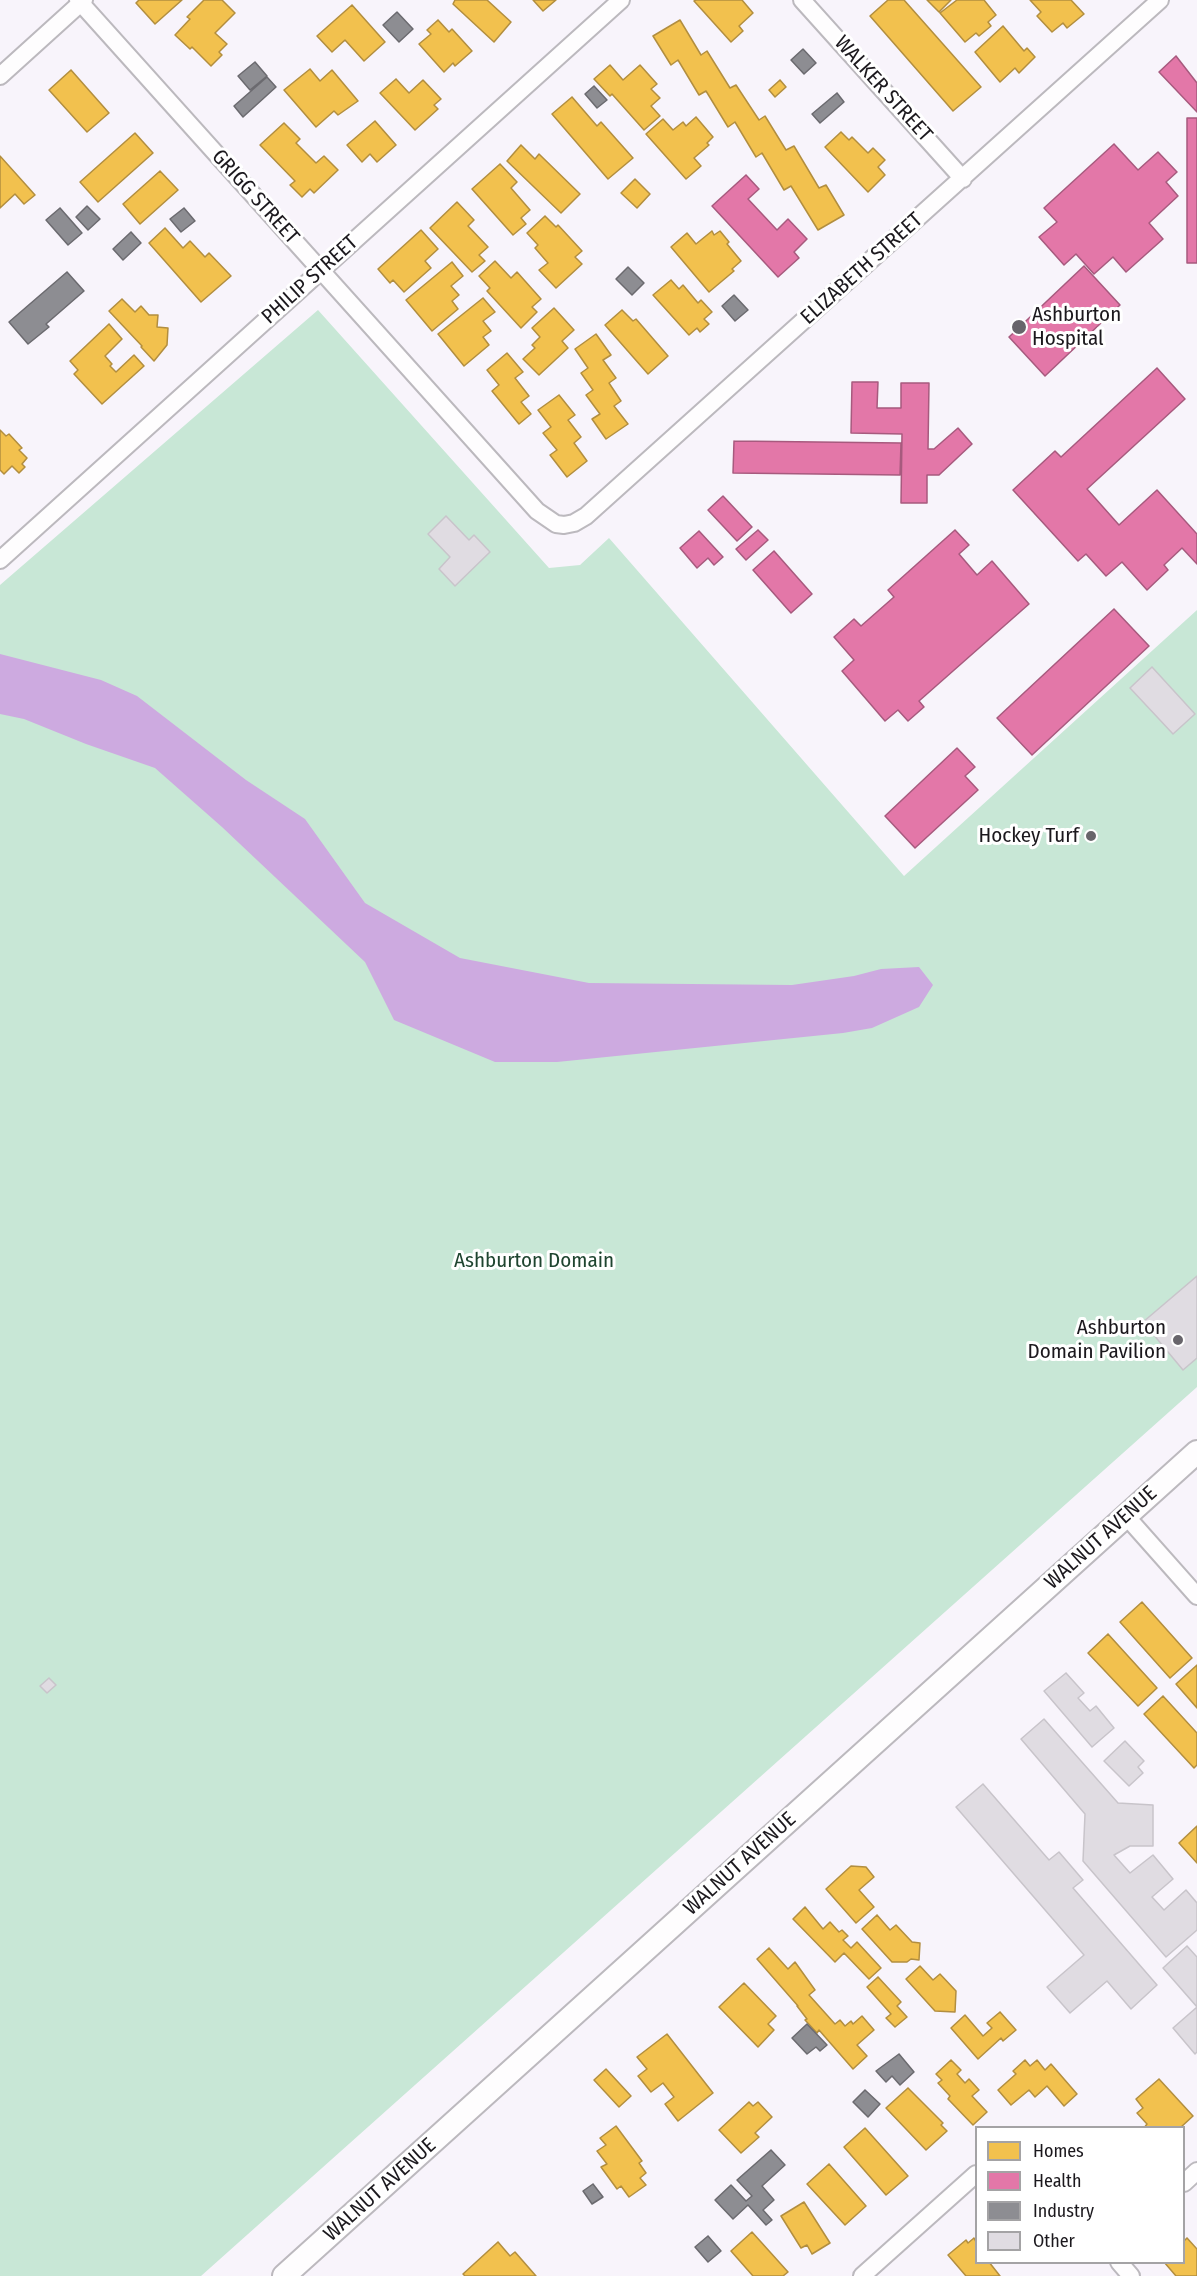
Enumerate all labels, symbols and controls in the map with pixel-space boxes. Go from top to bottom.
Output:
street label: WALKER STREET [829,31,937,147]
street label: GRIGG STREET [206,145,304,249]
street label: ELIZABETH STREET [796,208,928,330]
street label: PHILIP STREET [257,230,363,330]
place label: Ashburton Hospital [1032,302,1121,352]
marker: Ashburton Hospital [1010,318,1028,336]
place label: Hockey Turf [978,823,1079,849]
marker: Hockey Turf [1084,829,1098,843]
park label: Ashburton Domain [454,1248,614,1274]
place label: Ashburton Domain Pavilion [1028,1315,1166,1365]
marker: Ashburton Domain Pavilion [1171,1333,1185,1347]
street label: WALNUT AVENUE [1040,1481,1162,1595]
street label: WALNUT AVENUE [679,1807,801,1921]
legend [975,2126,1185,2264]
street label: WALNUT AVENUE [319,2133,441,2247]
text: Homes [1033,2140,1084,2162]
text: Health [1033,2170,1081,2192]
text: Industry [1033,2200,1094,2222]
text: Other [1033,2230,1075,2252]

